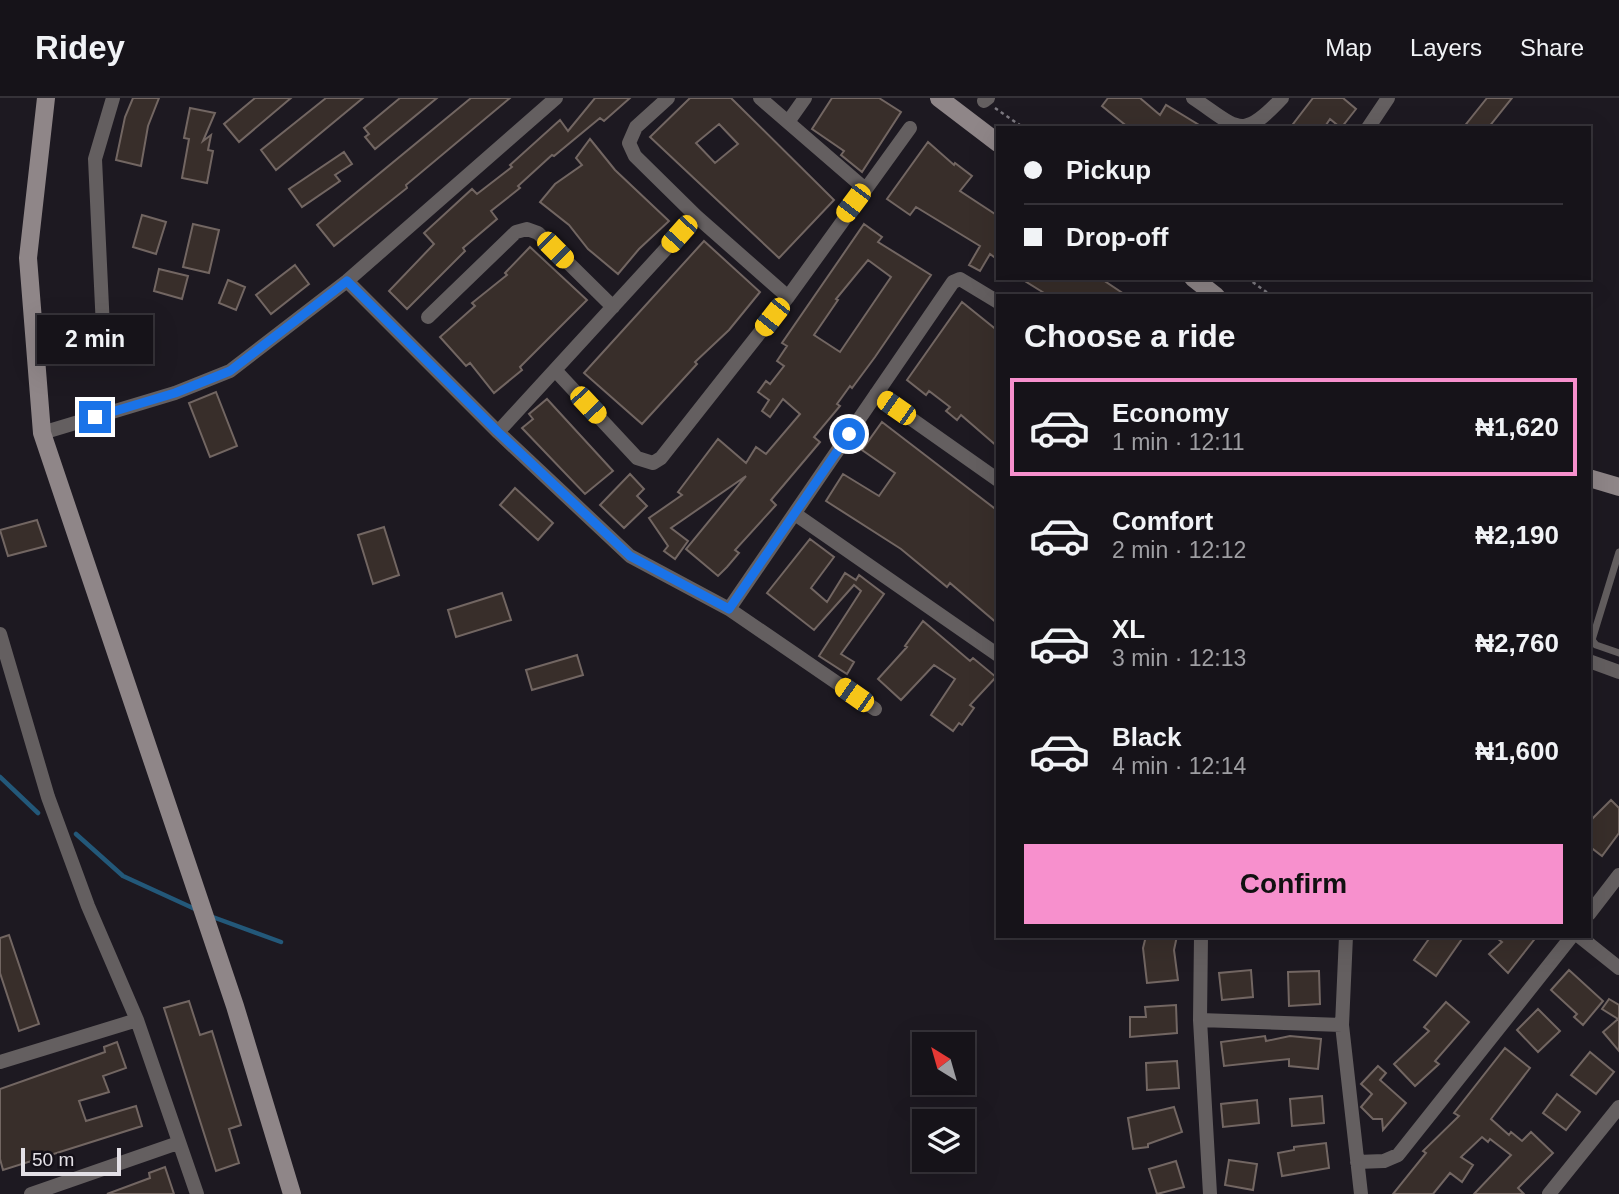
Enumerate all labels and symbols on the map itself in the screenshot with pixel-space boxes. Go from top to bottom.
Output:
car [832,180,875,226]
car [658,211,701,257]
car [533,228,578,272]
car [751,294,794,340]
callout: 2 min [37,316,153,364]
car [566,382,611,428]
car [873,387,920,429]
route end [79,401,111,433]
route start [833,418,865,450]
car [831,674,878,716]
north arrow [912,1032,975,1096]
scale bar [21,1145,121,1177]

